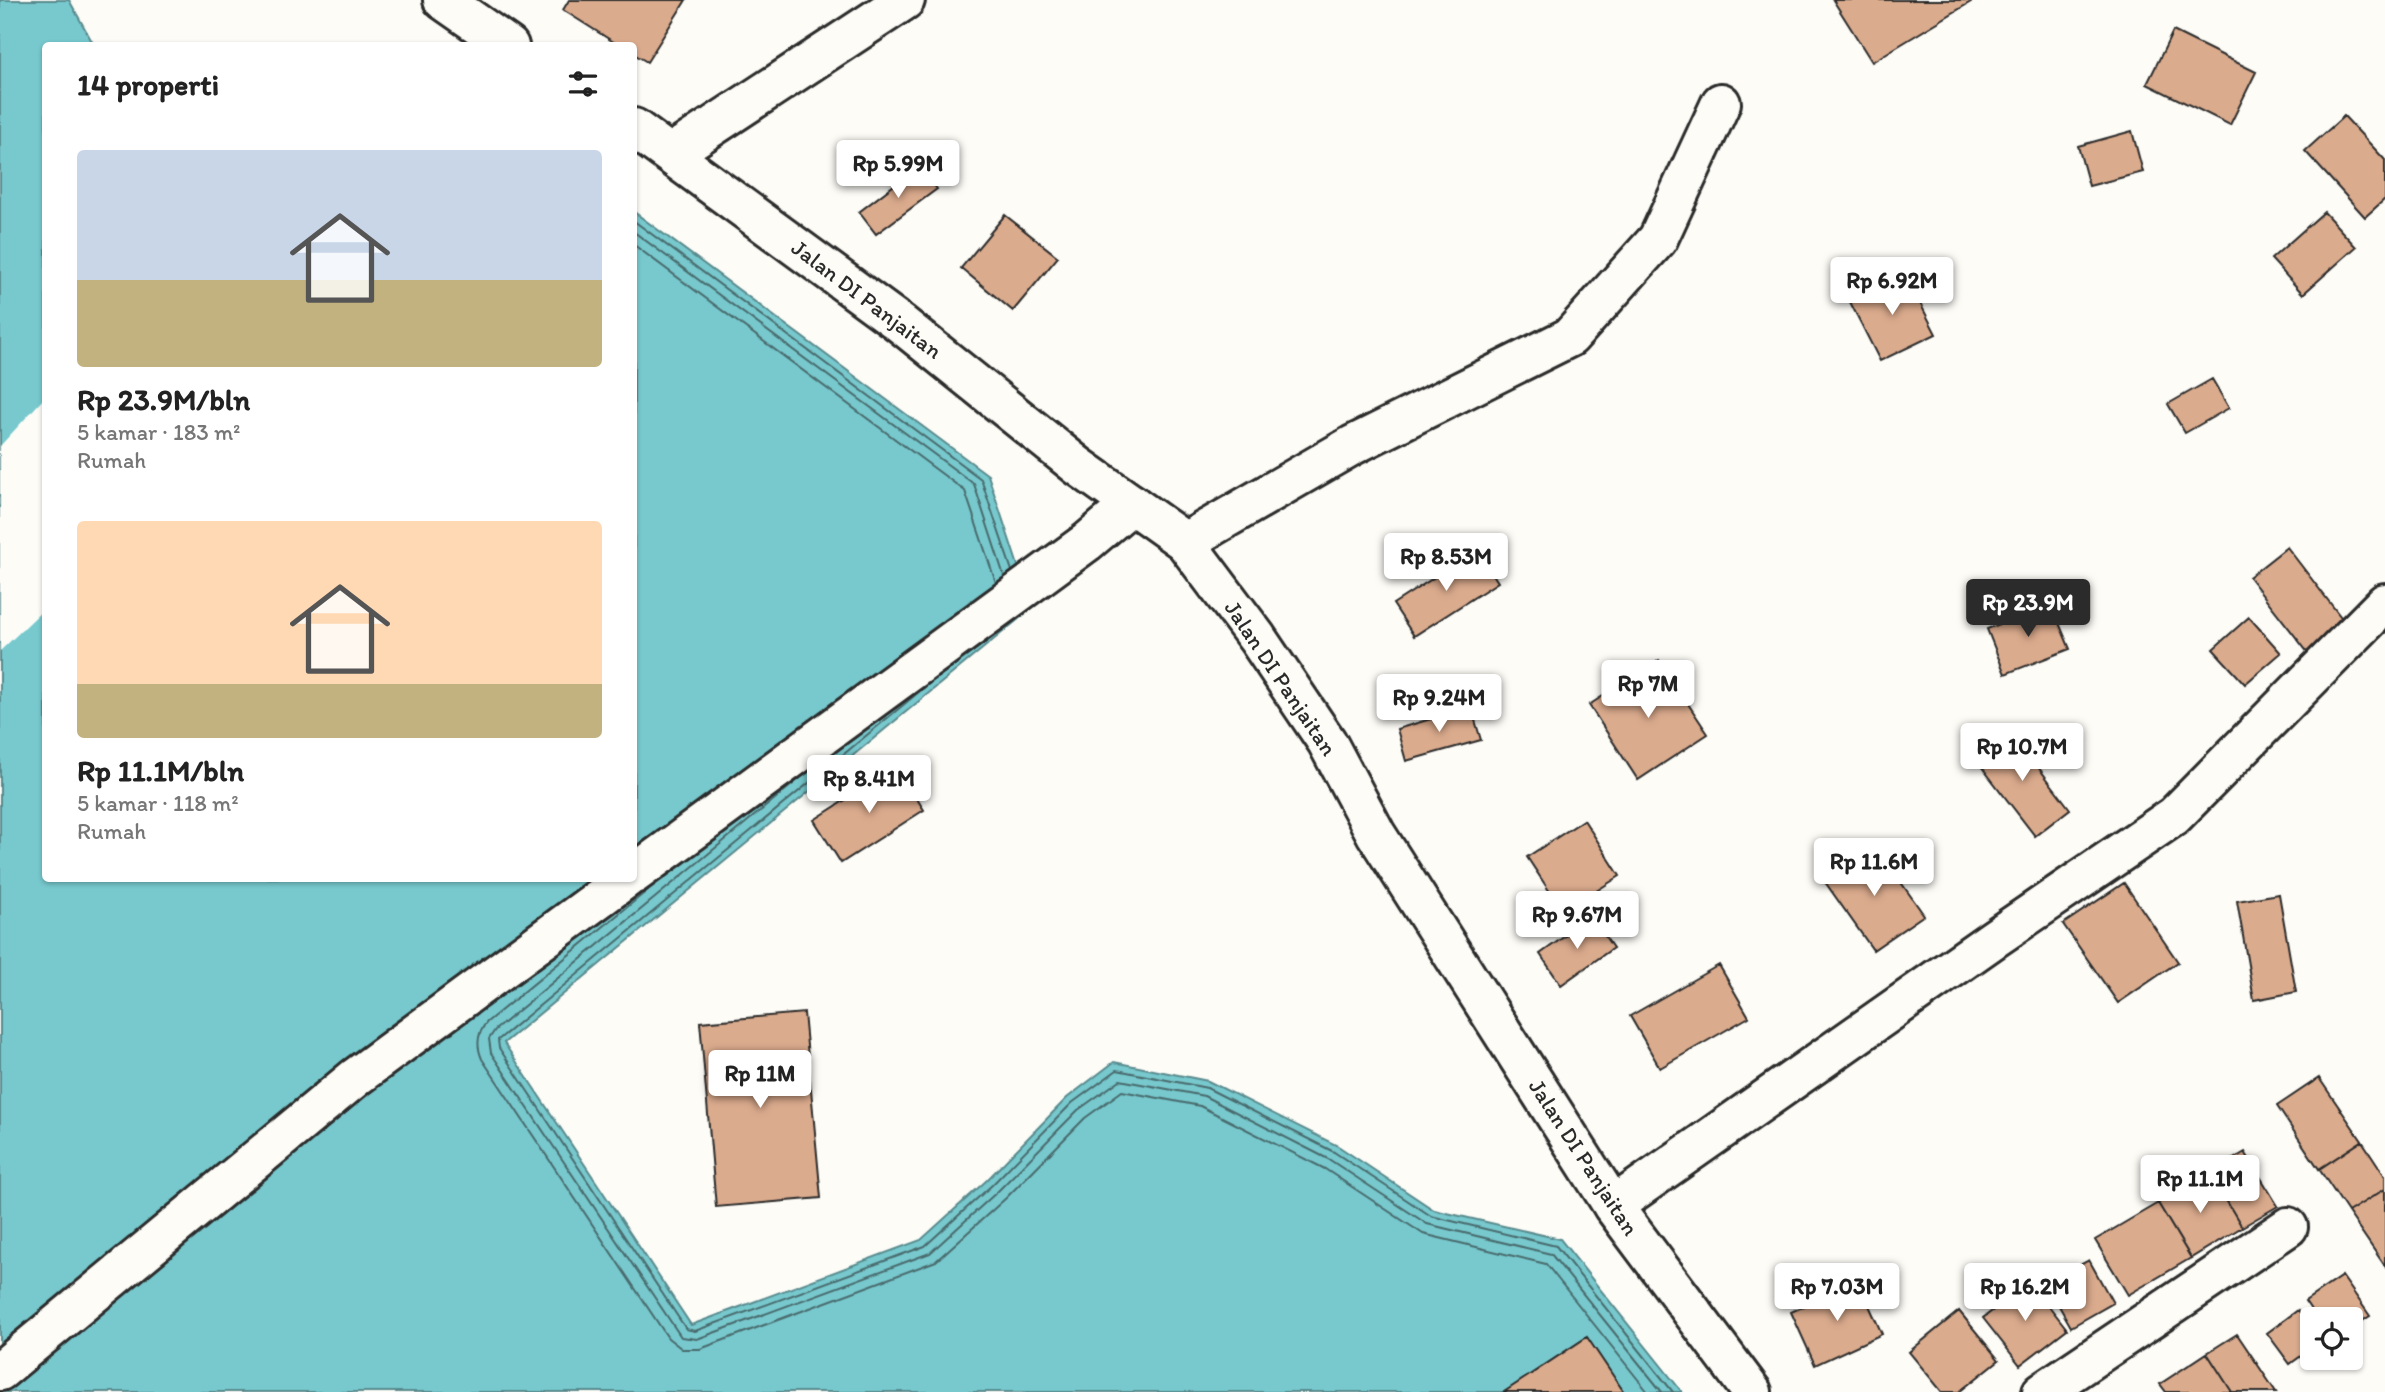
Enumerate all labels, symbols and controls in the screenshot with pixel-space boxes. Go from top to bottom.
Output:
icon: filters [564,65,602,103]
text: 14 properti [77,66,219,103]
pin: Rp 5.99M [826,140,970,200]
text: Rp 5.99M [852,149,944,177]
icon: home [277,195,403,321]
street label: Jalan DI Panjaitan [786,233,948,365]
pin: Rp 6.92M [1820,258,1964,317]
text: Rp 6.92M [1846,266,1938,294]
text: Rp 23.9M/bln [77,381,250,418]
text: 5 kamar · 183 m² [77,418,240,446]
text: Rumah [77,446,146,474]
pin: Rp 8.53M [1374,534,1518,593]
text: Rp 8.53M [1400,542,1492,570]
icon: home [277,566,403,692]
pin: Rp 23.9M [1956,580,2100,639]
text: Rp 23.9M [1982,588,2074,616]
street label: Jalan DI Panjaitan [1219,595,1343,761]
pin: Rp 7M [1599,660,1697,720]
text: Rp 7M [1617,669,1679,697]
pin: Rp 9.24M [1367,674,1511,734]
text: Rp 9.24M [1393,683,1485,711]
pin: Rp 10.7M [1950,724,2094,783]
text: Rp 10.7M [1976,732,2068,760]
text: Rp 11.1M/bln [77,752,244,789]
pin: Rp 8.41M [797,756,941,815]
text: Rp 8.41M [823,764,915,792]
text: 5 kamar · 118 m² [77,789,239,817]
text: Rumah [77,817,146,845]
pin: Rp 11.6M [1802,838,1946,898]
text: Rp 11.6M [1830,847,1918,875]
pin: Rp 9.67M [1505,892,1649,951]
text: Rp 9.67M [1532,900,1622,928]
pin: Rp 11M [703,1050,817,1110]
text: Rp 11M [724,1059,796,1087]
street label: Jalan DI Panjaitan [1523,1073,1645,1241]
pin: Rp 11.1M [2128,1156,2272,1215]
text: Rp 11.1M [2157,1164,2244,1192]
pin: Rp 7.03M [1765,1264,1909,1323]
pin: Rp 16.2M [1953,1264,2097,1323]
text: Rp 7.03M [1790,1272,1884,1300]
text: Rp 16.2M [1980,1272,2070,1300]
map controls [2300,1307,2363,1370]
button: locate [2300,1307,2363,1370]

